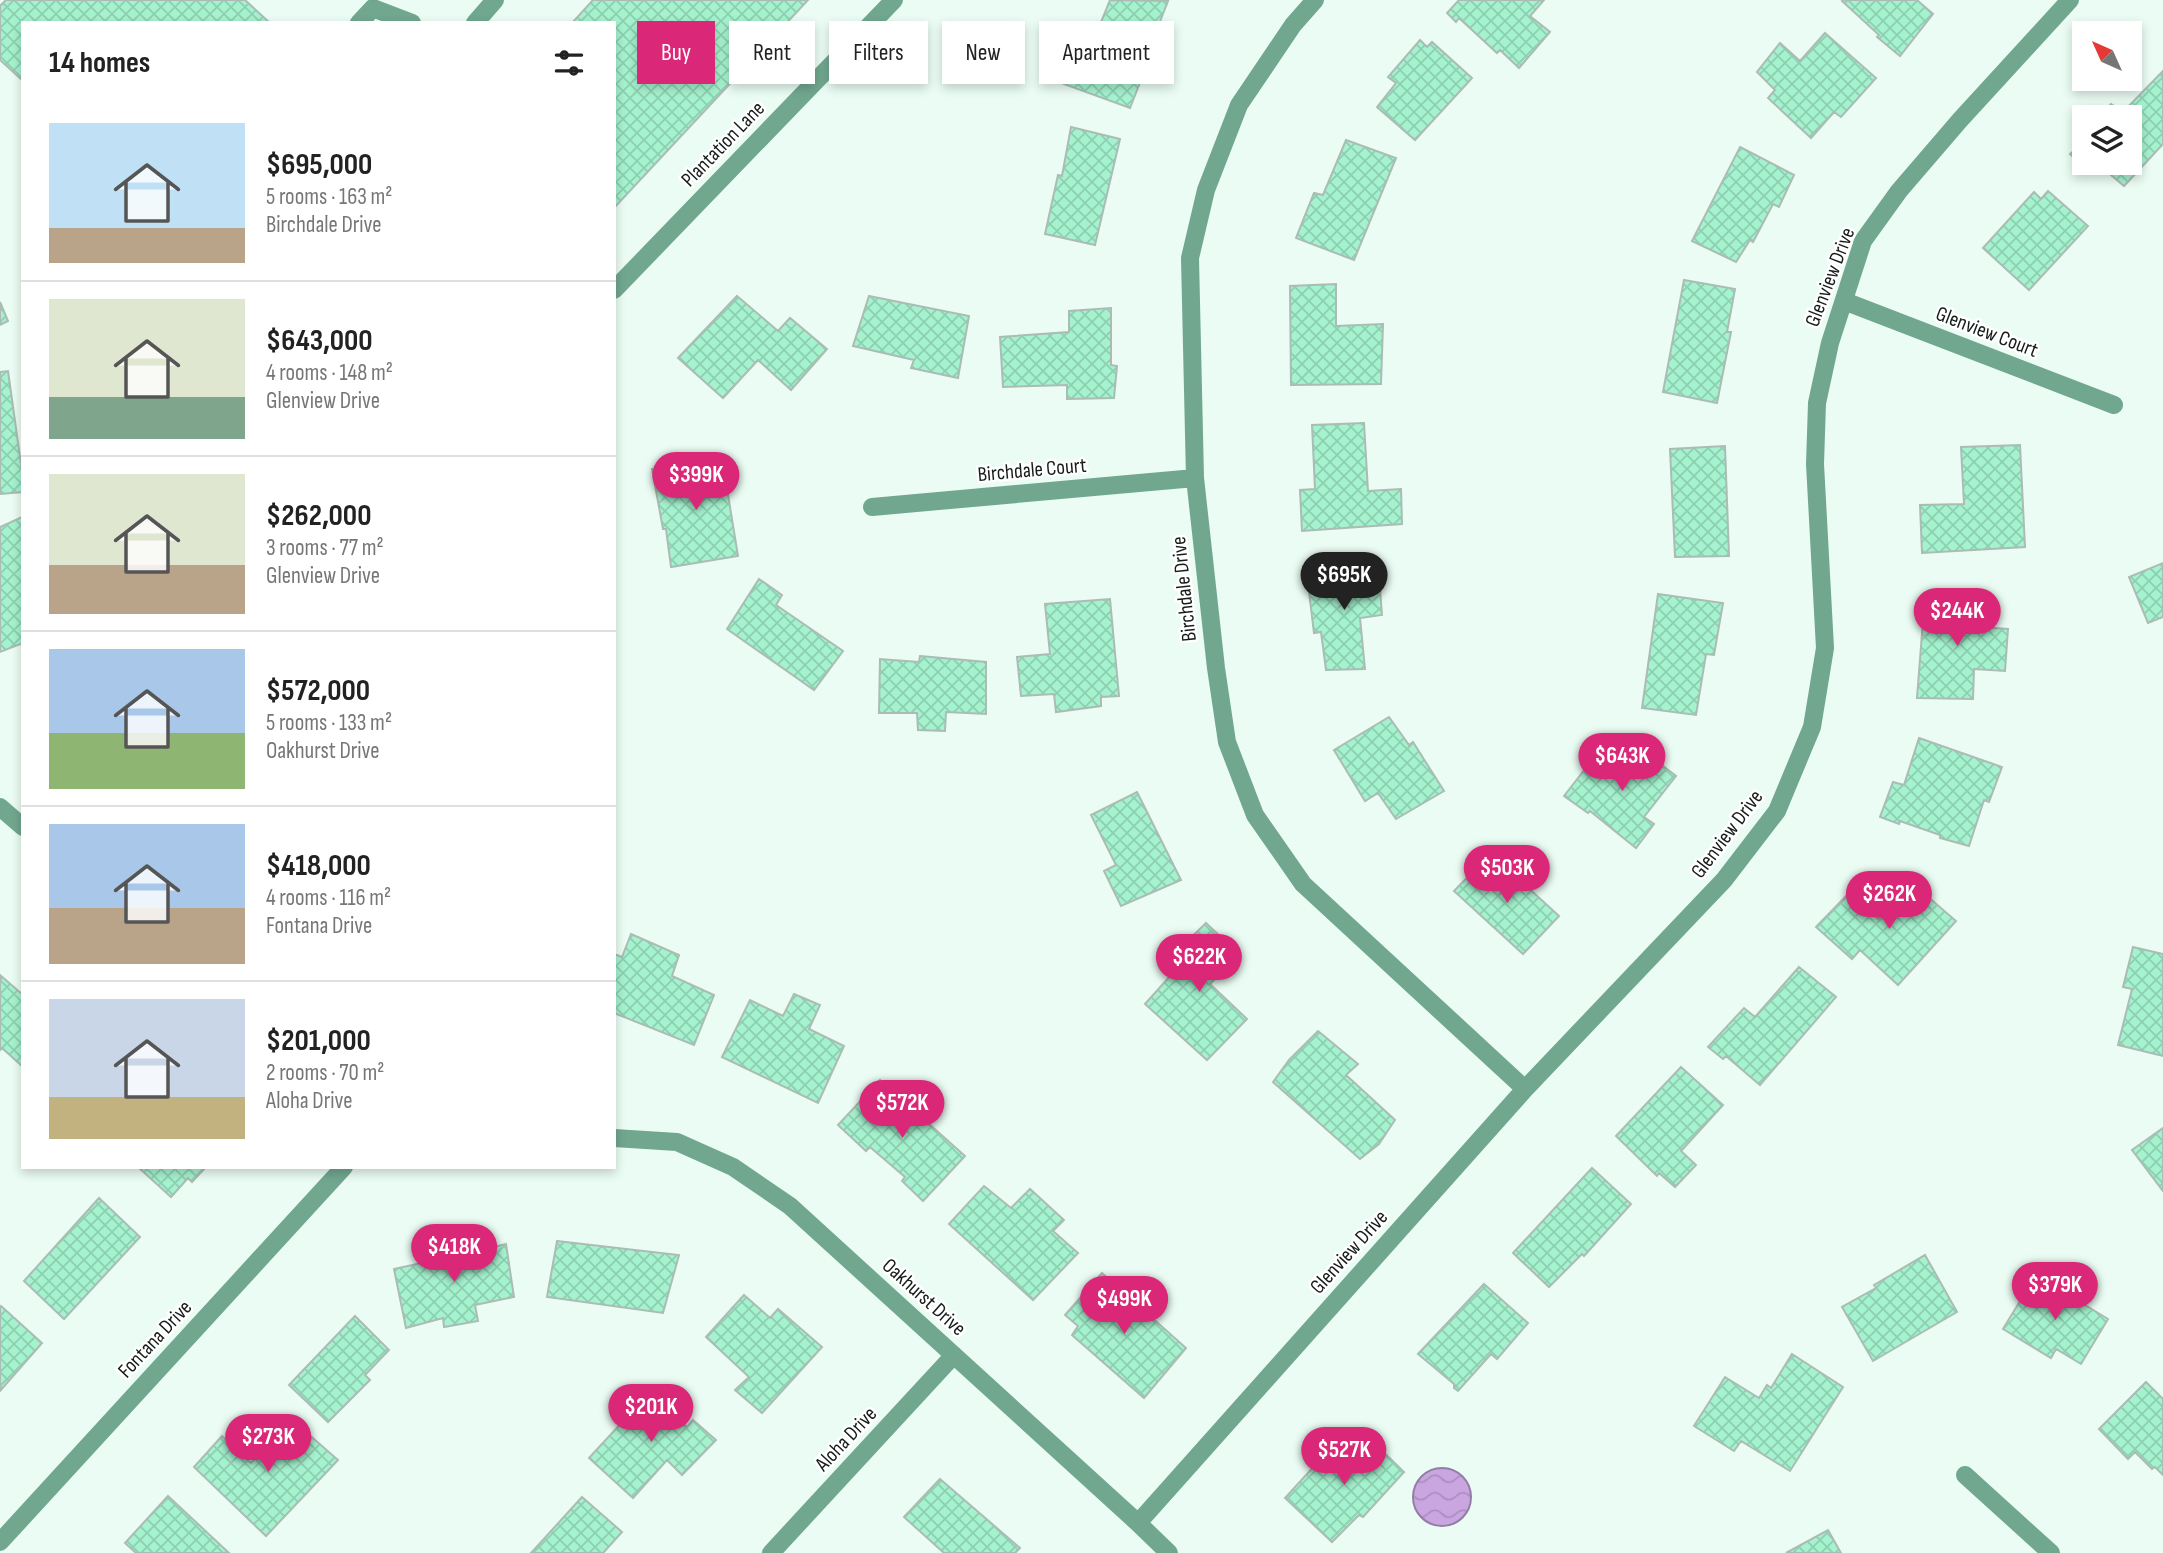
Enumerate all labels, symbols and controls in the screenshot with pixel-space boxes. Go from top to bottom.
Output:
chip: Buy [637,21,715,84]
chip: Rent [729,21,815,84]
chip: Filters [829,21,928,84]
chip: New [942,21,1025,84]
chip: Apartment [1039,21,1174,84]
north arrow [2072,21,2142,91]
map controls [2072,21,2142,175]
icon: filters [550,44,588,82]
text: 14 homes [49,45,150,81]
street label: Plantation Lane [676,96,770,192]
button: layers [2072,105,2142,175]
text: $695,000 [266,147,372,183]
icon: home [105,151,189,235]
text: 5 rooms · 163 m² [266,183,392,211]
text: Birchdale Drive [266,211,382,239]
street label: Glenview Drive [1800,224,1860,330]
street label: Glenview Court [1932,301,2042,363]
text: $643,000 [266,323,372,359]
icon: home [105,327,189,411]
text: 4 rooms · 148 m² [266,359,393,387]
text: Glenview Drive [266,387,380,415]
pin: $399K [647,452,745,512]
street label: Birchdale Court [977,453,1087,487]
text: $399K [668,461,724,489]
text: $262,000 [266,498,371,534]
icon: home [105,502,189,586]
text: 3 rooms · 77 m² [266,534,384,562]
street label: Birchdale Drive [1166,535,1202,643]
pin: $695K [1295,552,1393,612]
text: $695K [1317,561,1371,589]
text: Glenview Drive [266,562,380,590]
pin: $244K [1908,588,2006,648]
text: $244K [1930,597,1984,625]
text: $572,000 [266,673,370,709]
icon: home [105,677,189,761]
text: 5 rooms · 133 m² [266,709,392,737]
pin: $643K [1573,734,1671,793]
text: Oakhurst Drive [266,737,380,765]
text: $643K [1594,742,1650,770]
street label: Glenview Drive [1686,785,1768,883]
pin: $503K [1458,846,1556,905]
text: $418,000 [266,848,371,884]
icon: home [105,852,189,936]
text: $503K [1480,854,1534,882]
pin: $262K [1840,872,1938,931]
text: $262K [1862,880,1916,908]
text: 4 rooms · 116 m² [266,884,391,912]
text: Fontana Drive [266,912,372,940]
pin: $622K [1150,934,1248,994]
text: $622K [1172,943,1226,971]
text: $201,000 [266,1023,371,1059]
icon: home [105,1027,189,1111]
text: 2 rooms · 70 m² [266,1059,384,1087]
pin: $572K [853,1080,951,1140]
text: Aloha Drive [266,1087,352,1115]
text: $572K [875,1089,929,1117]
street label: Glenview Drive [1305,1205,1393,1299]
pin: $418K [405,1224,503,1284]
text: $418K [427,1233,481,1261]
street label: Oakhurst Drive [877,1253,971,1341]
pin: $379K [2006,1262,2104,1322]
text: $379K [2028,1271,2082,1299]
pin: $499K [1075,1276,1173,1336]
text: $499K [1096,1285,1152,1313]
street label: Fontana Drive [113,1295,197,1383]
pin: $201K [602,1384,700,1444]
text: $201K [624,1393,678,1421]
street label: Aloha Drive [809,1402,882,1477]
pin: $273K [219,1414,317,1474]
text: $273K [241,1423,295,1451]
pin: $527K [1295,1428,1393,1487]
text: $527K [1317,1436,1371,1464]

